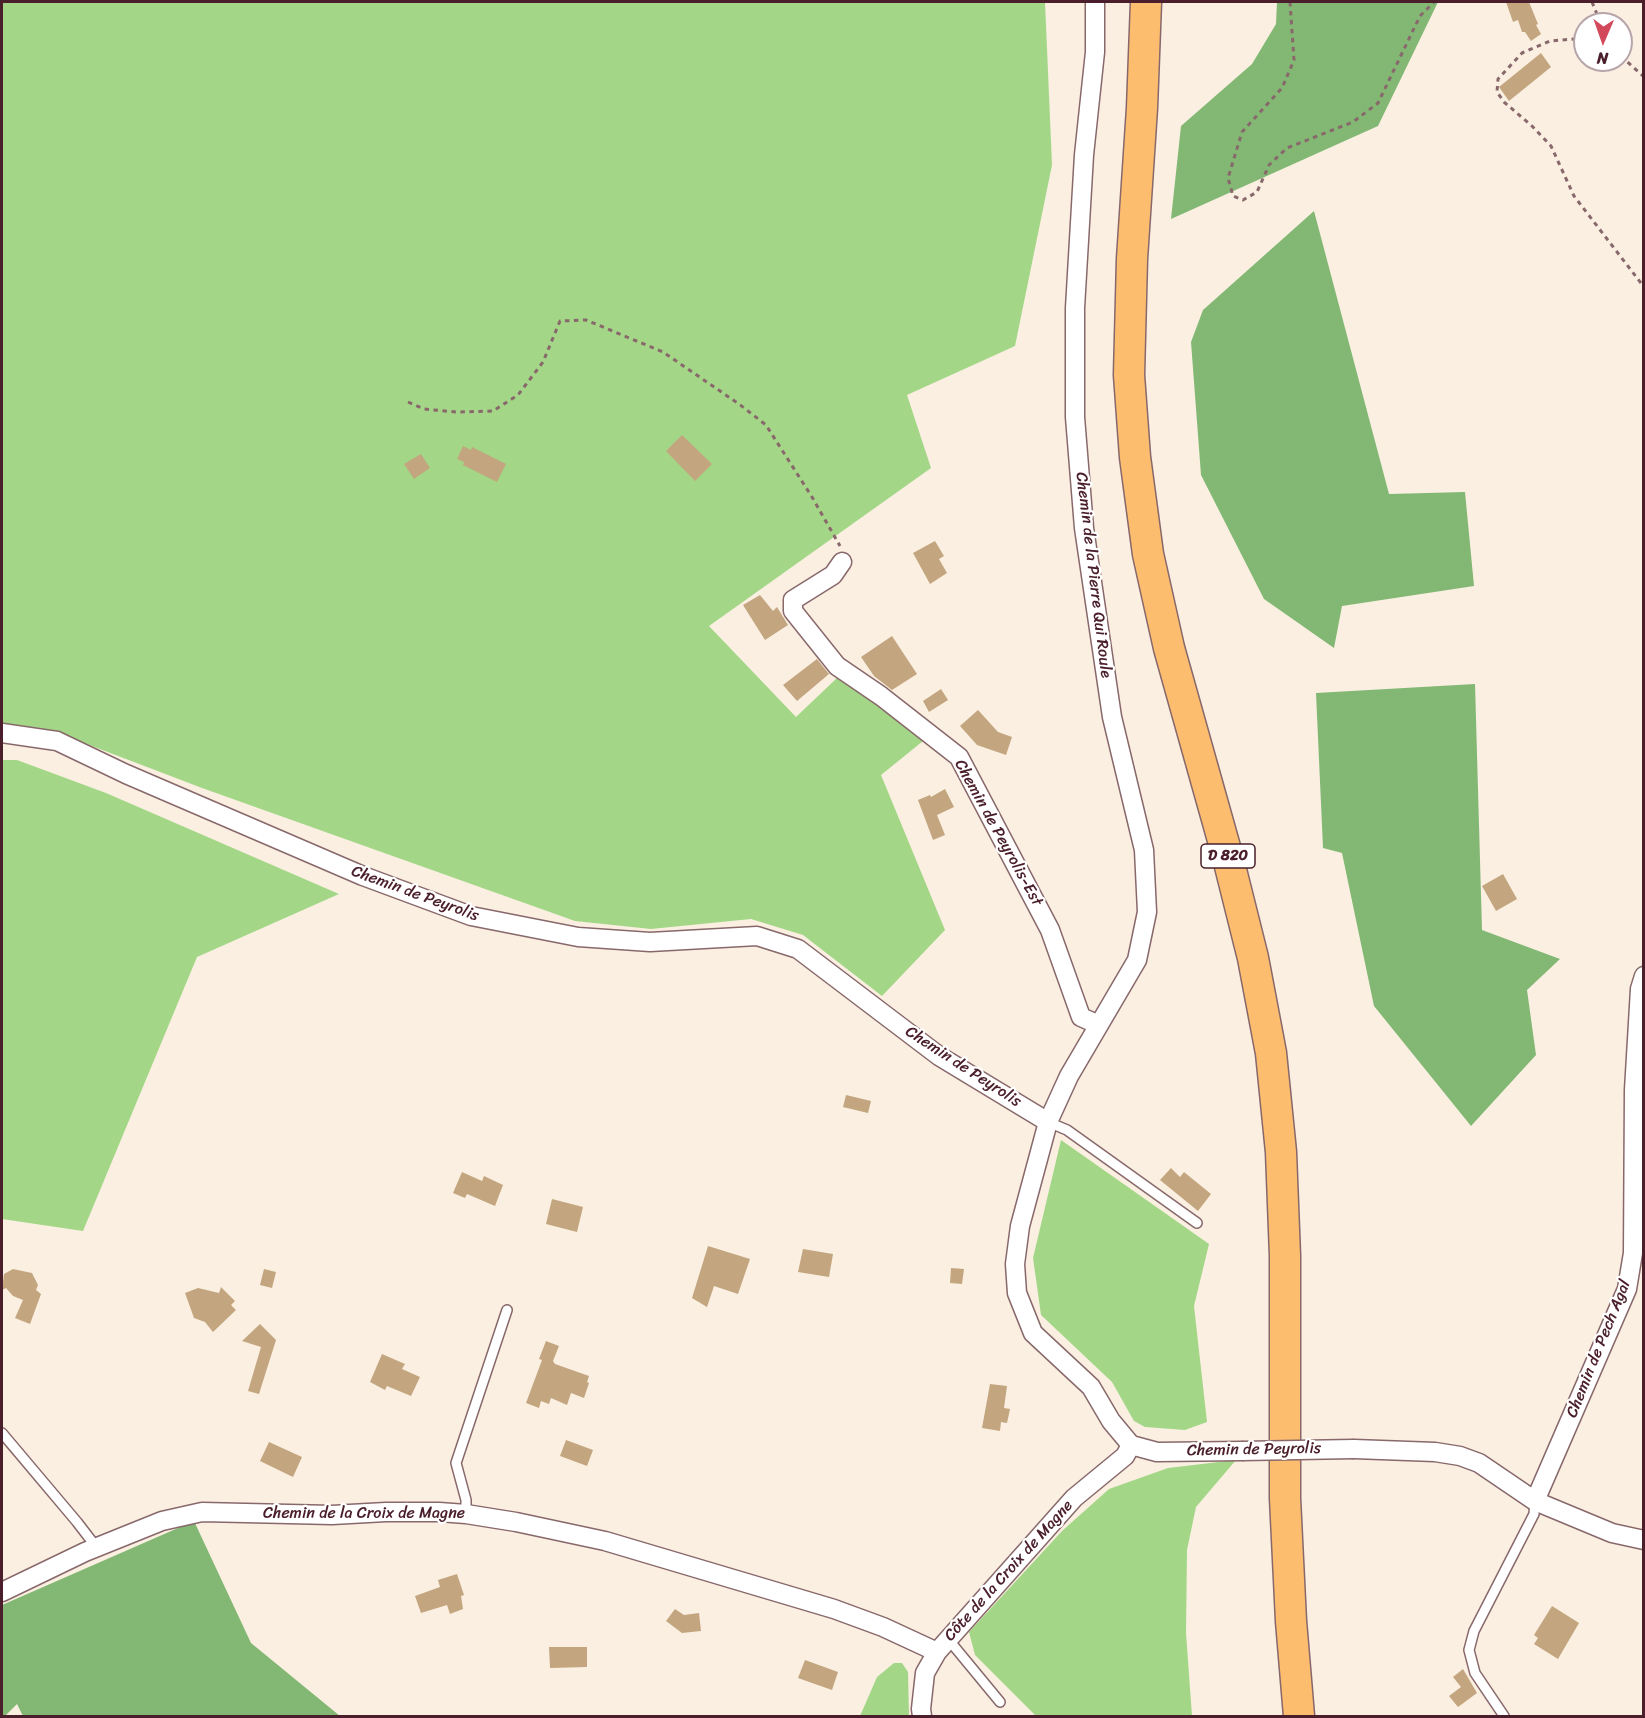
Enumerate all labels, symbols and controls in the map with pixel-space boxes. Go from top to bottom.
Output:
north arrow [1573,12,1633,72]
text: N [1596,44,1608,73]
street label: Chemin de la Pierre Qui Roule [1071,471,1115,679]
street label: Chemin de Peyrolis-Est [950,756,1046,910]
road number: D 820 [1201,844,1255,868]
street label: Chemin de Peyrolis [349,862,481,926]
street label: Chemin de Peyrolis [901,1022,1025,1112]
street label: Chemin de Pech Agal [1563,1277,1635,1421]
street label: Chemin de Peyrolis [1187,1439,1321,1461]
street label: Côte de la Croix de Magne [941,1496,1077,1646]
street label: Chemin de la Croix de Magne [263,1504,465,1524]

